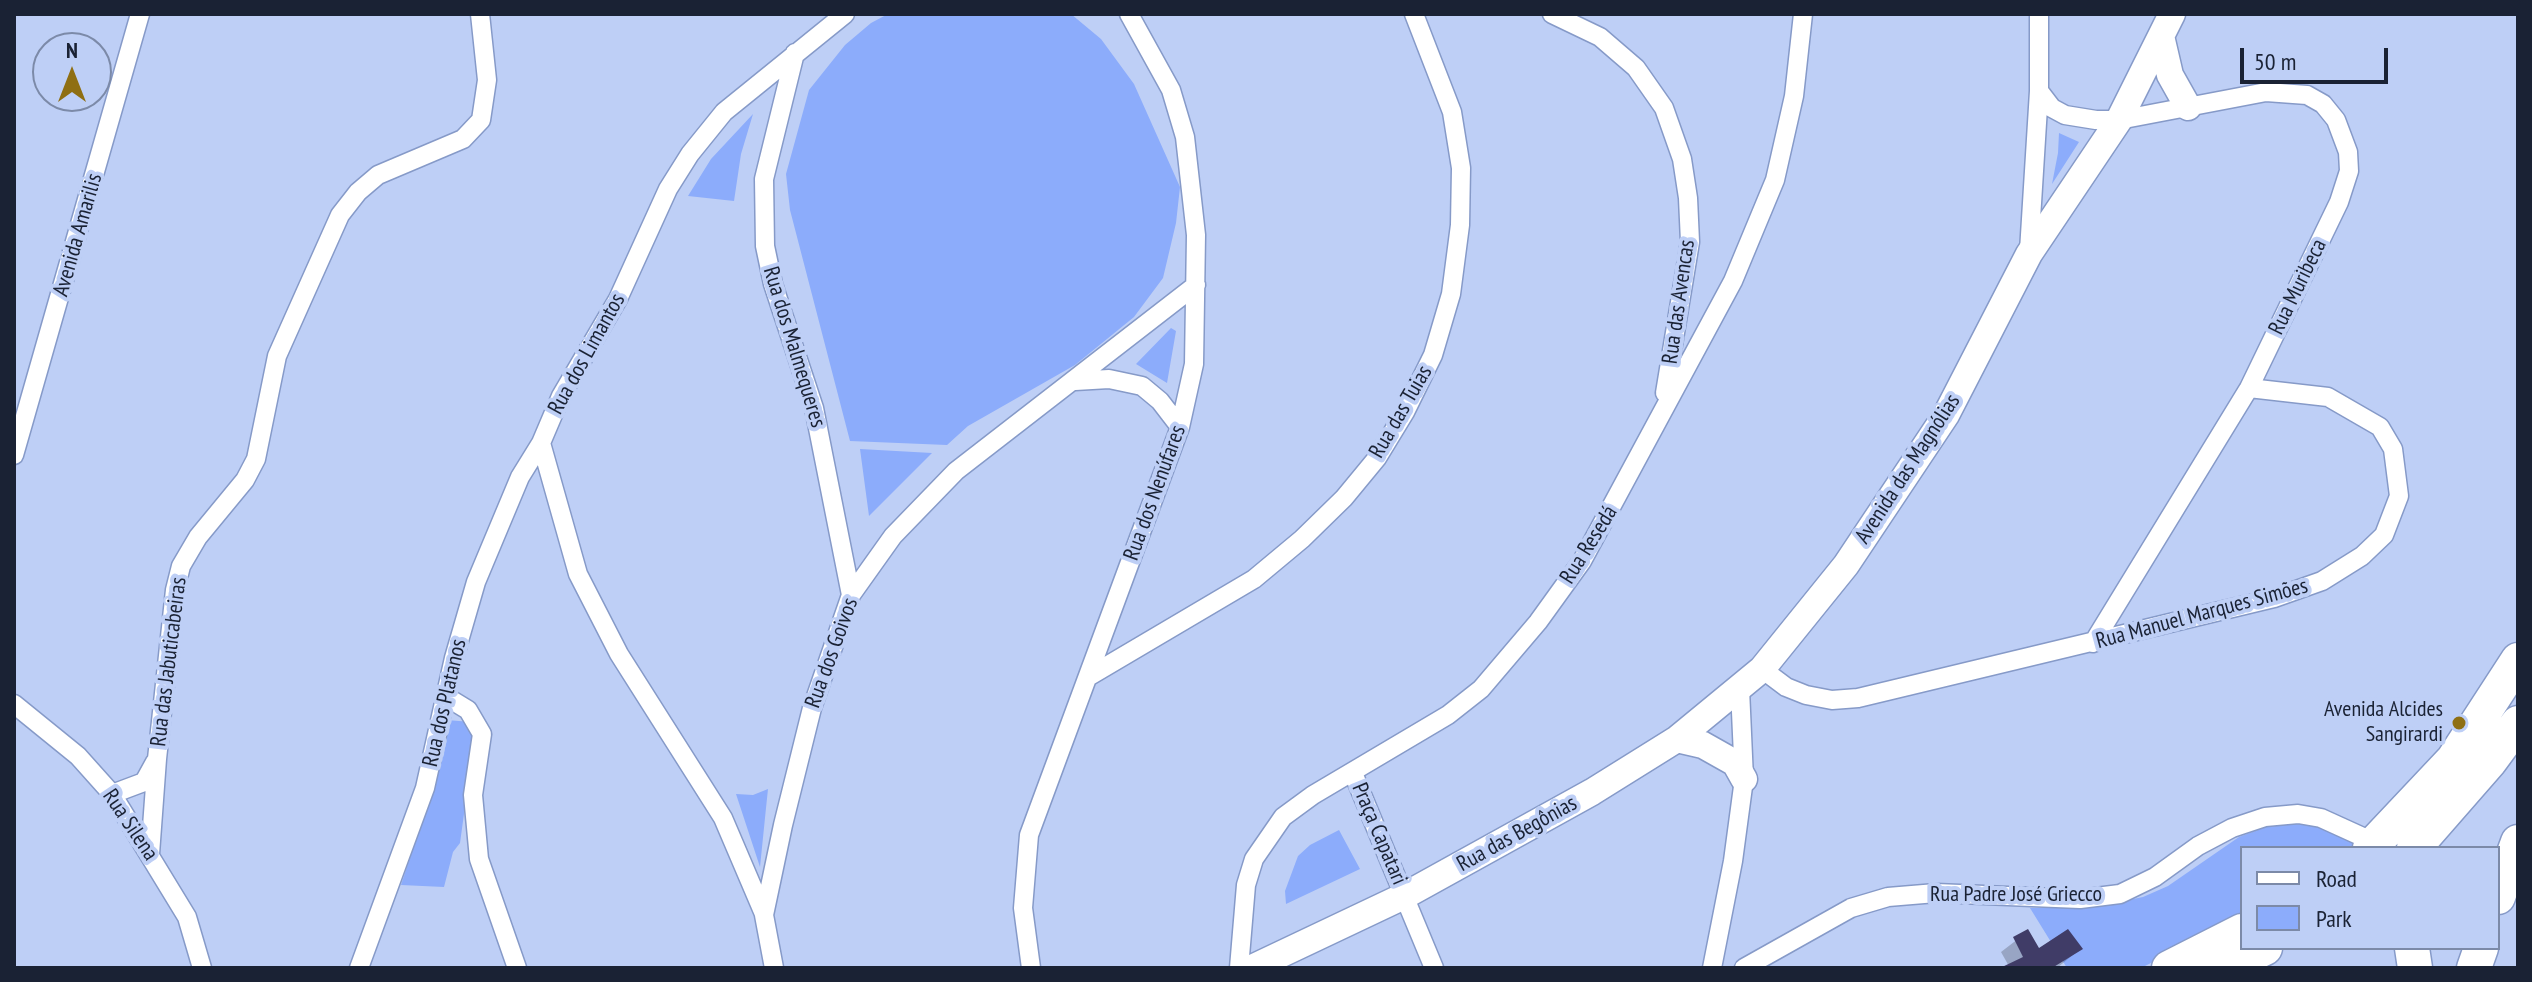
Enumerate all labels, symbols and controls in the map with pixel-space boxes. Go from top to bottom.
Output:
north arrow [32,32,112,112]
scale bar [2244,32,2392,82]
text: N [66,36,78,64]
text: 50 m [2254,46,2296,77]
street label: Avenida Amarilis [48,171,108,299]
street label: Rua Muribeca [2264,235,2332,339]
street label: Rua das Avencas [1657,238,1701,366]
street label: Rua dos Malmequeres [757,263,831,431]
street label: Rua dos Limantos [543,289,631,419]
street label: Rua das Tuias [1364,361,1438,463]
street label: Avenida das Magnólias [1850,389,1966,549]
street label: Rua dos Nenúfares [1118,422,1192,564]
street label: Rua Resedá [1555,501,1623,589]
street label: Rua Manuel Marques Simões [2093,573,2311,655]
street label: Rua das Jabuticabeiras [146,576,192,748]
street label: Rua dos Goivos [800,594,864,712]
street label: Rua dos Platanos [418,637,472,769]
place label: Avenida Alcides Sangirardi [2324,697,2443,748]
marker: Avenida Alcides Sangirardi [2450,714,2468,732]
street label: Praça Capatari [1346,779,1412,889]
street label: Rua Silena [97,784,163,866]
street label: Rua das Begônias [1452,790,1582,878]
legend [2240,846,2500,950]
text: Road [2316,863,2357,894]
street label: Rua Padre José Griecco [1930,882,2102,908]
text: Park [2316,903,2352,934]

